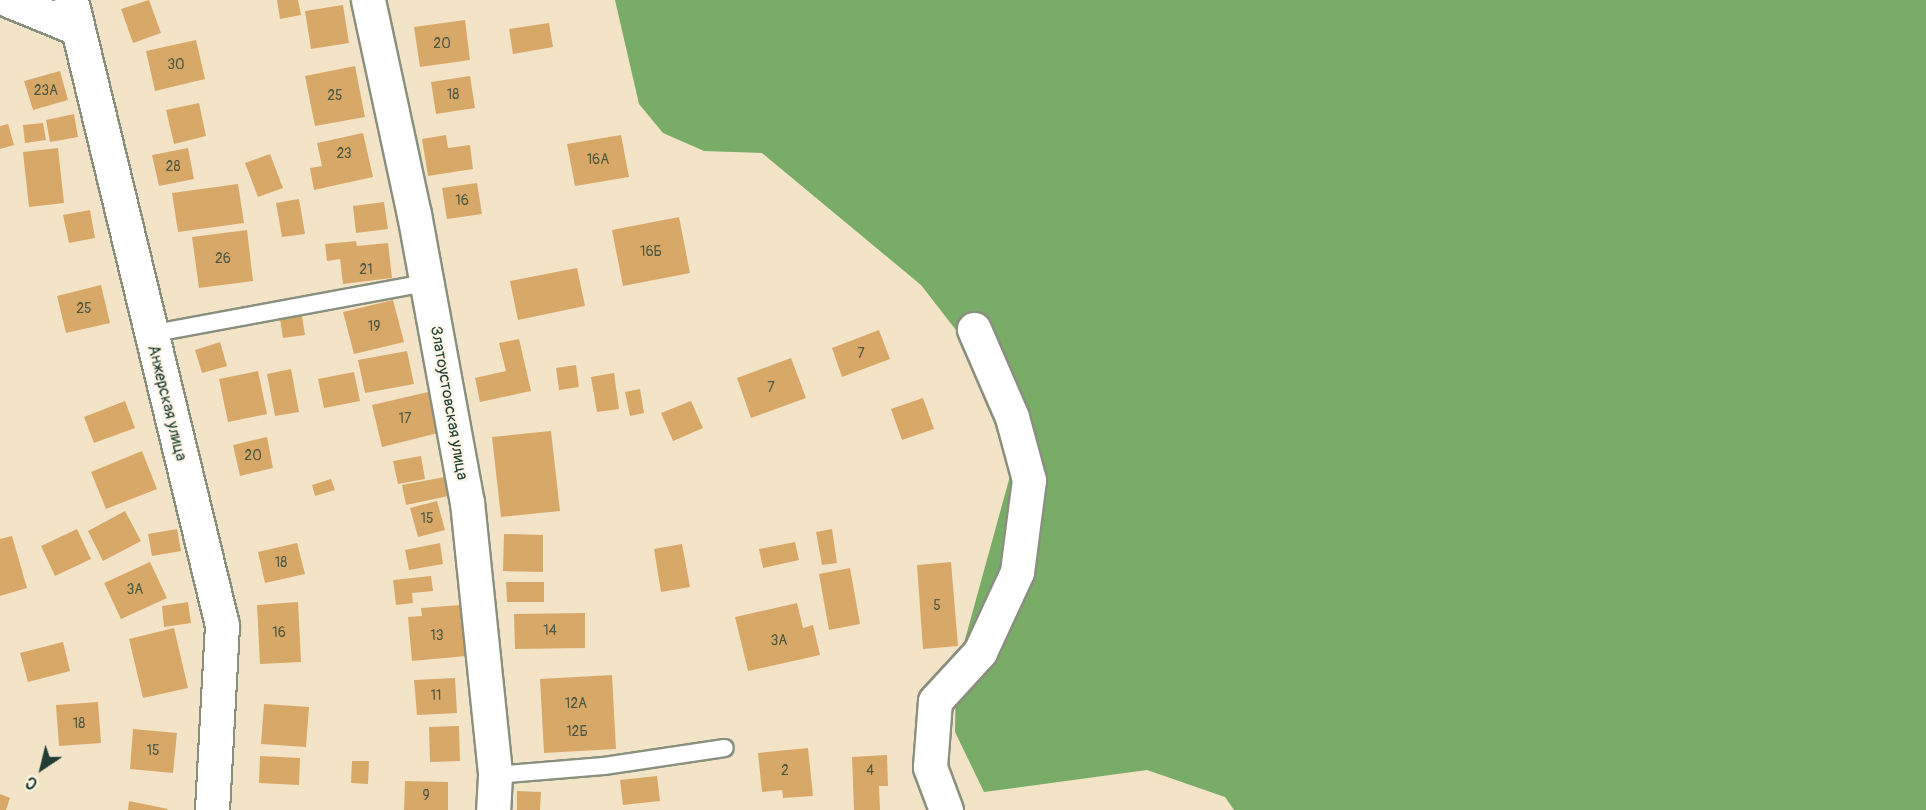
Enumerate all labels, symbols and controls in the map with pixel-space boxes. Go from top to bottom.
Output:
house number: 20 [433,36,451,52]
house number: 30 [167,57,185,73]
house number: 23А [34,83,58,99]
house number: 18 [447,87,459,103]
house number: 25 [327,88,343,104]
house number: 23 [336,146,352,162]
house number: 16А [587,152,609,168]
house number: 28 [166,159,180,175]
house number: 16 [455,193,469,209]
house number: 16Б [640,244,662,260]
house number: 26 [215,251,231,267]
house number: 21 [359,262,373,278]
house number: 25 [76,301,92,317]
house number: 19 [368,319,380,335]
street label: Златоустовская улица [426,325,472,481]
street label: Анжерская улица [143,343,191,463]
house number: 7 [857,346,865,362]
house number: 7 [767,380,775,396]
house number: 17 [399,411,411,427]
house number: 20 [244,448,262,464]
house number: 15 [420,511,434,527]
house number: 18 [275,555,287,571]
house number: 3А [127,582,143,598]
house number: 5 [933,598,941,614]
house number: 14 [543,623,557,639]
house number: 16 [272,625,286,641]
house number: 13 [430,628,444,644]
house number: 3А [771,633,787,649]
house number: 11 [431,688,441,704]
house number: 12А [565,696,587,712]
house number: 18 [73,716,85,732]
house number: 12Б [566,724,588,740]
north arrow [12,738,72,798]
house number: 15 [146,743,160,759]
house number: 2 [781,763,789,779]
house number: 4 [866,763,874,779]
text: С [22,772,41,794]
house number: 9 [422,788,430,804]

